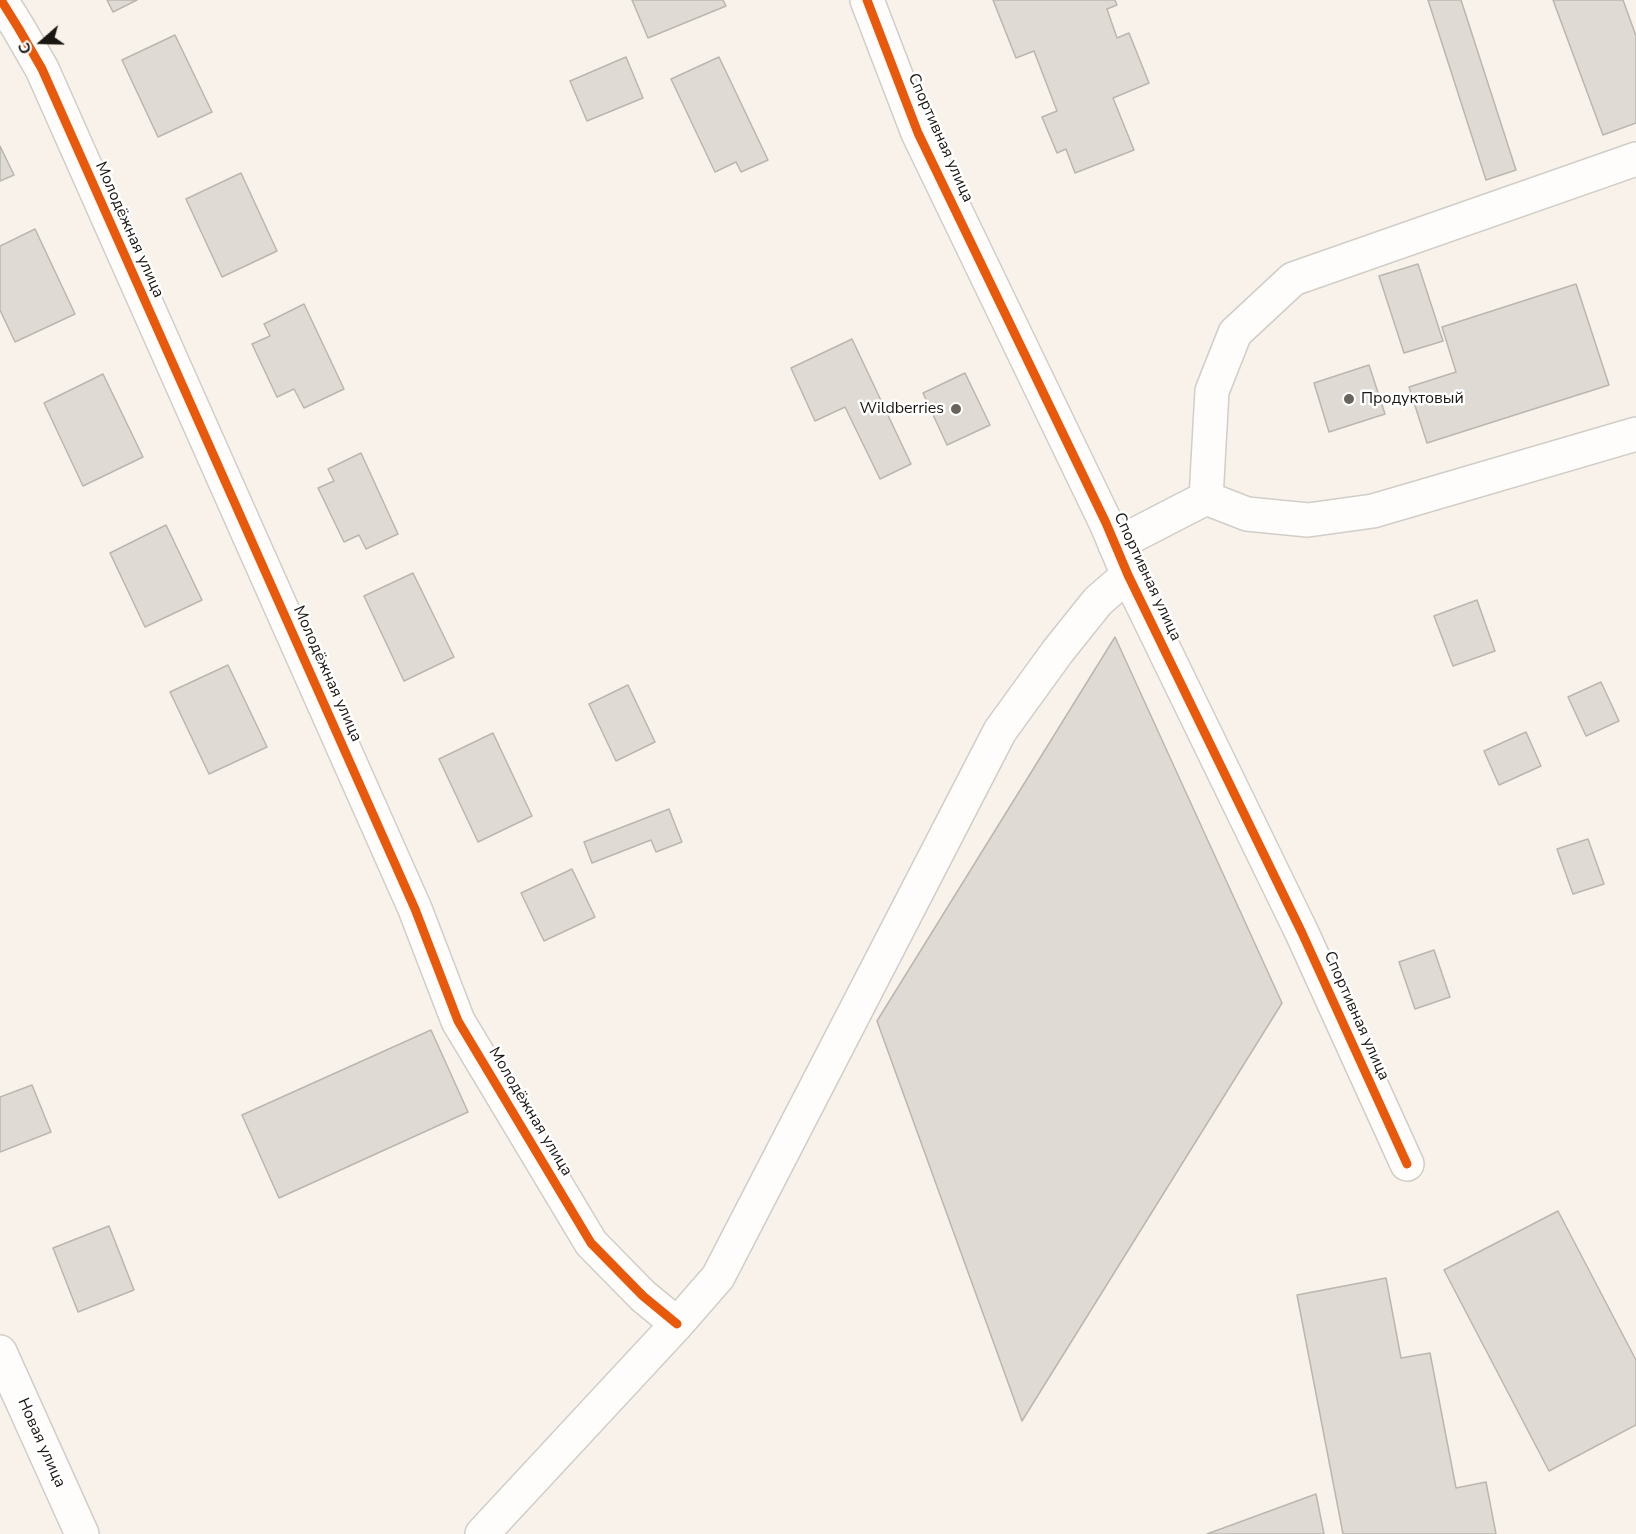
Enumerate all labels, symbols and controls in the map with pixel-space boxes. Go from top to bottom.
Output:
north arrow [12,12,72,72]
text: С [13,39,37,57]
street label: Спортивная улица [903,70,977,206]
street label: Молодёжная улица [90,159,168,301]
place label: Продуктовый [1361,389,1464,409]
marker: Продуктовый [1342,392,1356,406]
place label: Wildberries [859,399,944,419]
marker: Wildberries [949,402,963,416]
street label: Спортивная улица [1109,510,1185,644]
street label: Молодёжная улица [288,603,366,745]
street label: Спортивная улица [1319,948,1393,1084]
street label: Молодёжная улица [484,1044,576,1180]
street label: Новая улица [13,1395,69,1491]

